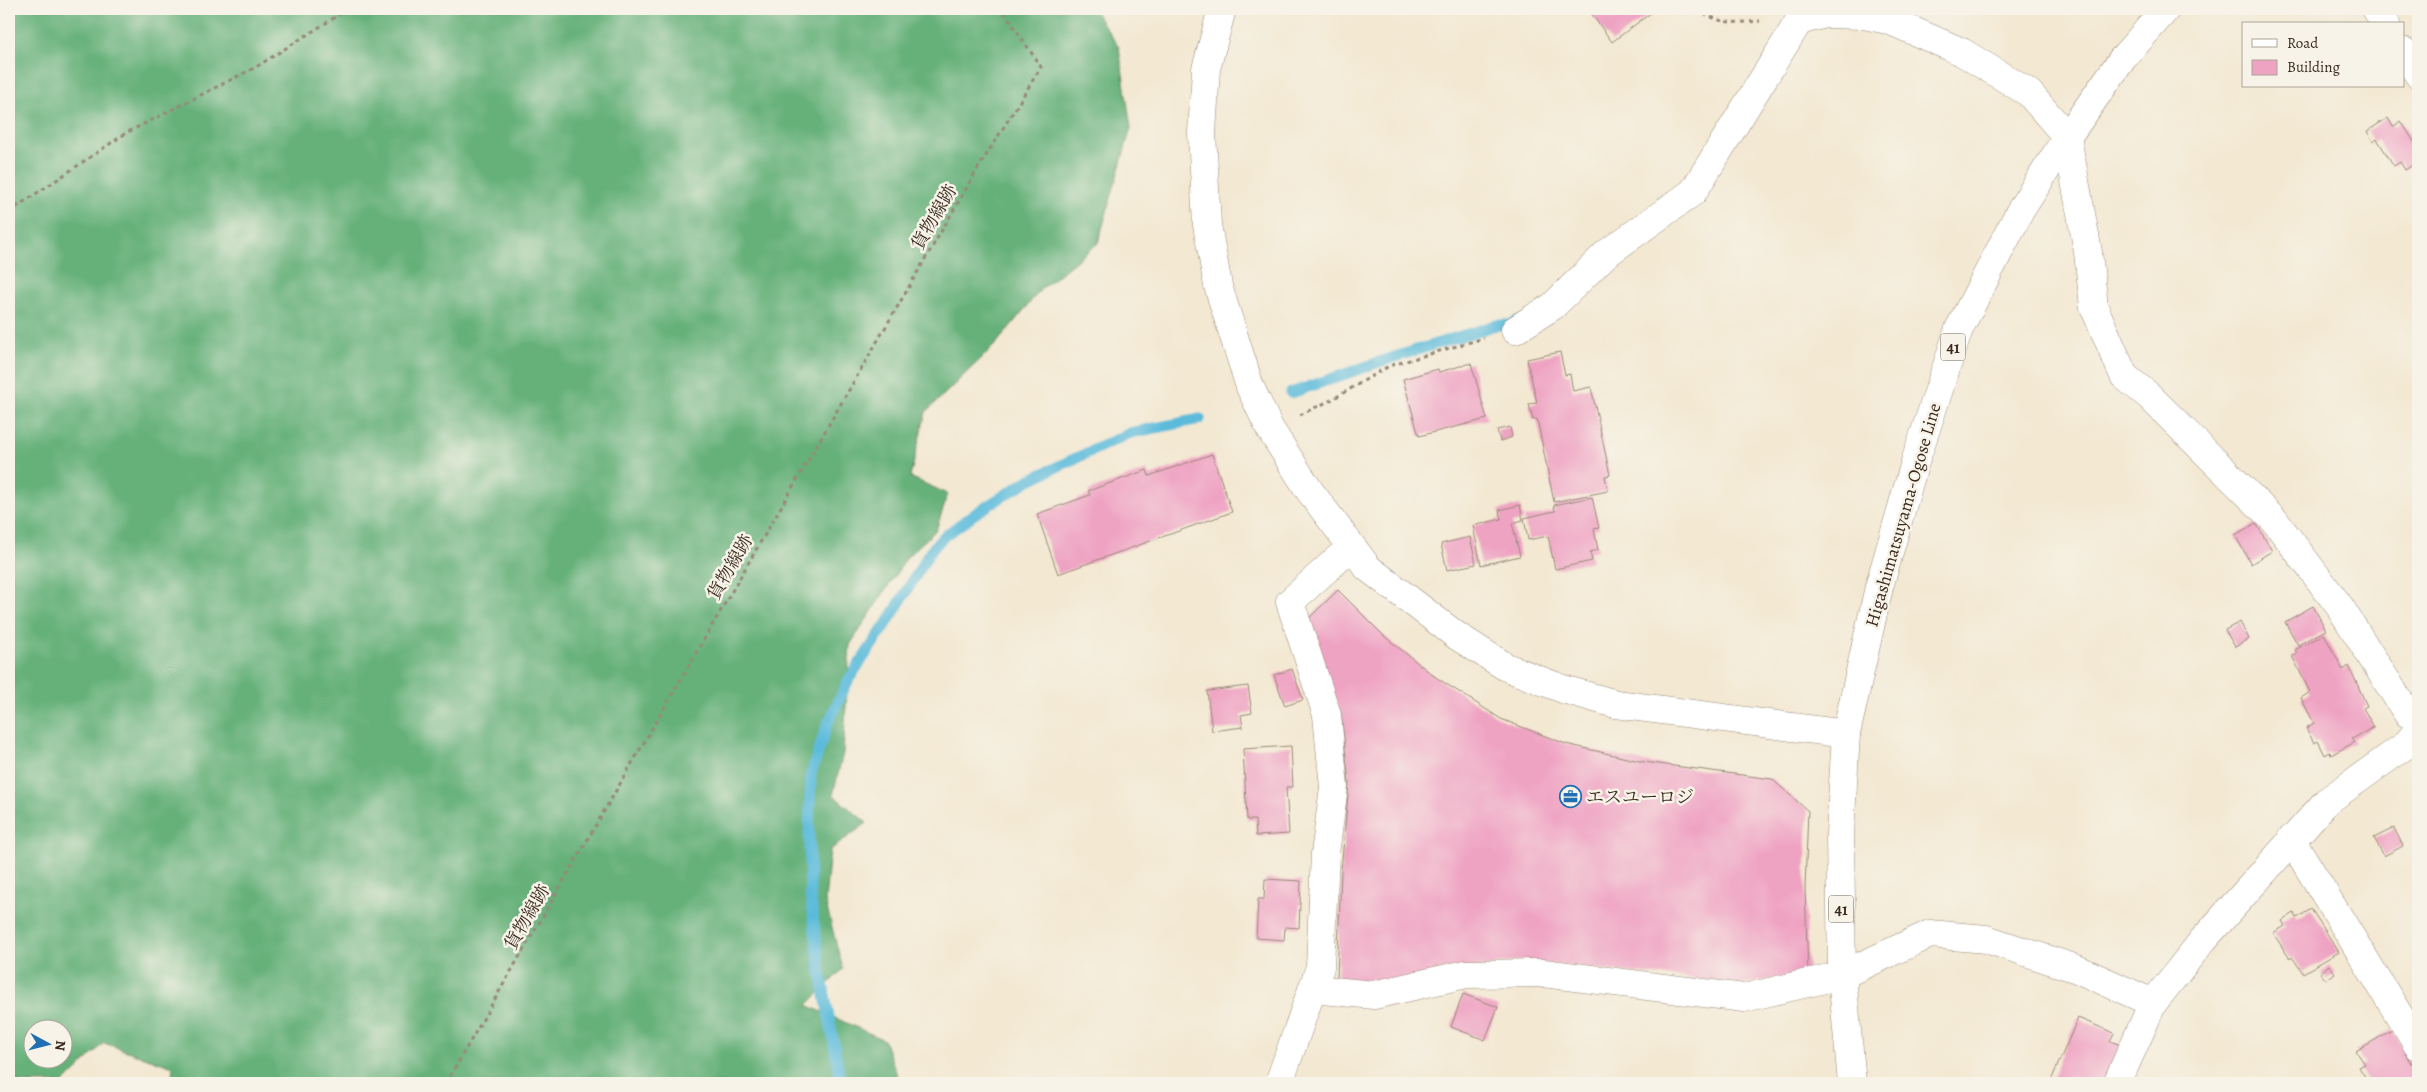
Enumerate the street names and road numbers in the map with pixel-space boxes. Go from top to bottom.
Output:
street label: 貨物線跡 [906,180,962,254]
road number: 41 [1940,334,1966,361]
street label: Higashimatsuyama-Ogose Line [1860,400,1946,630]
street label: 貨物線跡 [702,530,758,604]
street label: 貨物線跡 [499,880,555,954]
road number: 41 [1828,896,1854,922]

